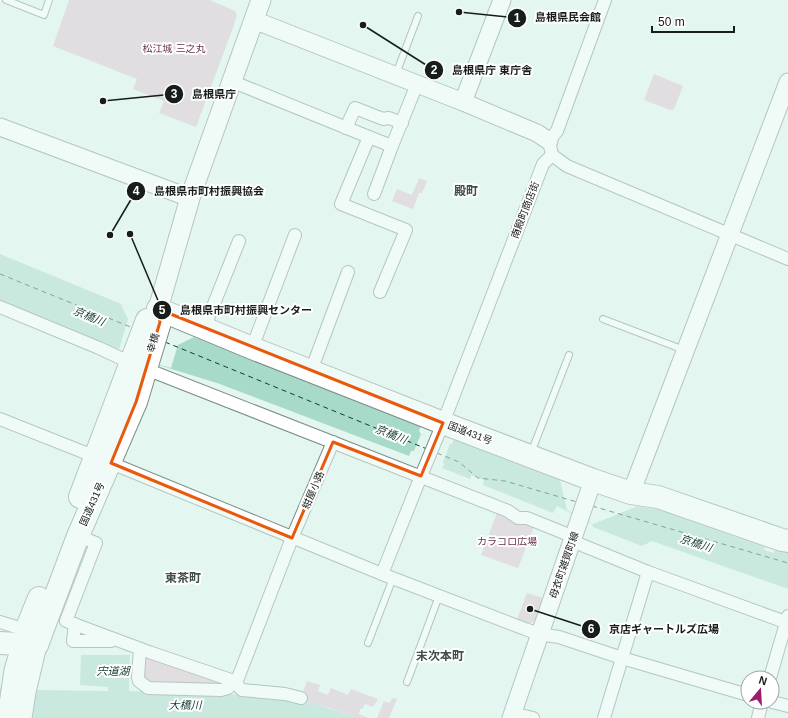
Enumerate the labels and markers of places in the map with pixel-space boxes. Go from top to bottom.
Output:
callout: 島根県民会館 [507,6,609,29]
callout: 島根県庁 東庁舎 [424,59,540,82]
callout: 島根県庁 [164,82,244,105]
callout: 島根県市町村振興協会 [126,180,272,203]
callout: 島根県市町村振興センター [152,298,320,321]
callout: 京店ギャートルズ広場 [581,618,727,641]

